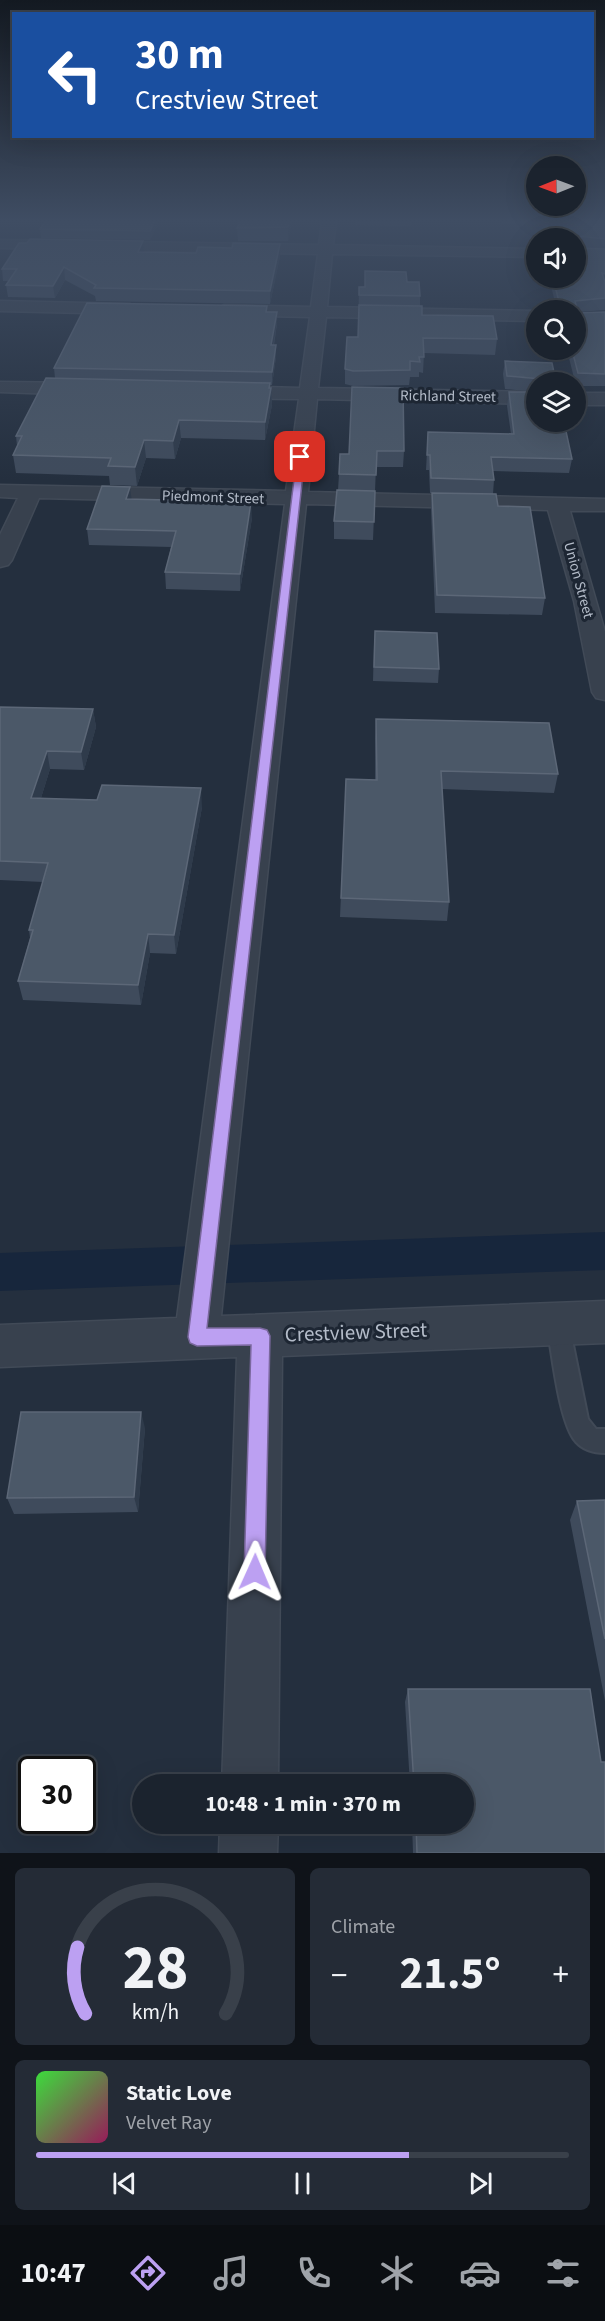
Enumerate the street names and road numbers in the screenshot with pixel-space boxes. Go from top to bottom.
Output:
street label: Richland Street [400,385,496,408]
street label: Piedmont Street [161,485,265,510]
street label: Union Street [558,539,599,621]
street label: Crestview Street [284,1315,428,1349]

